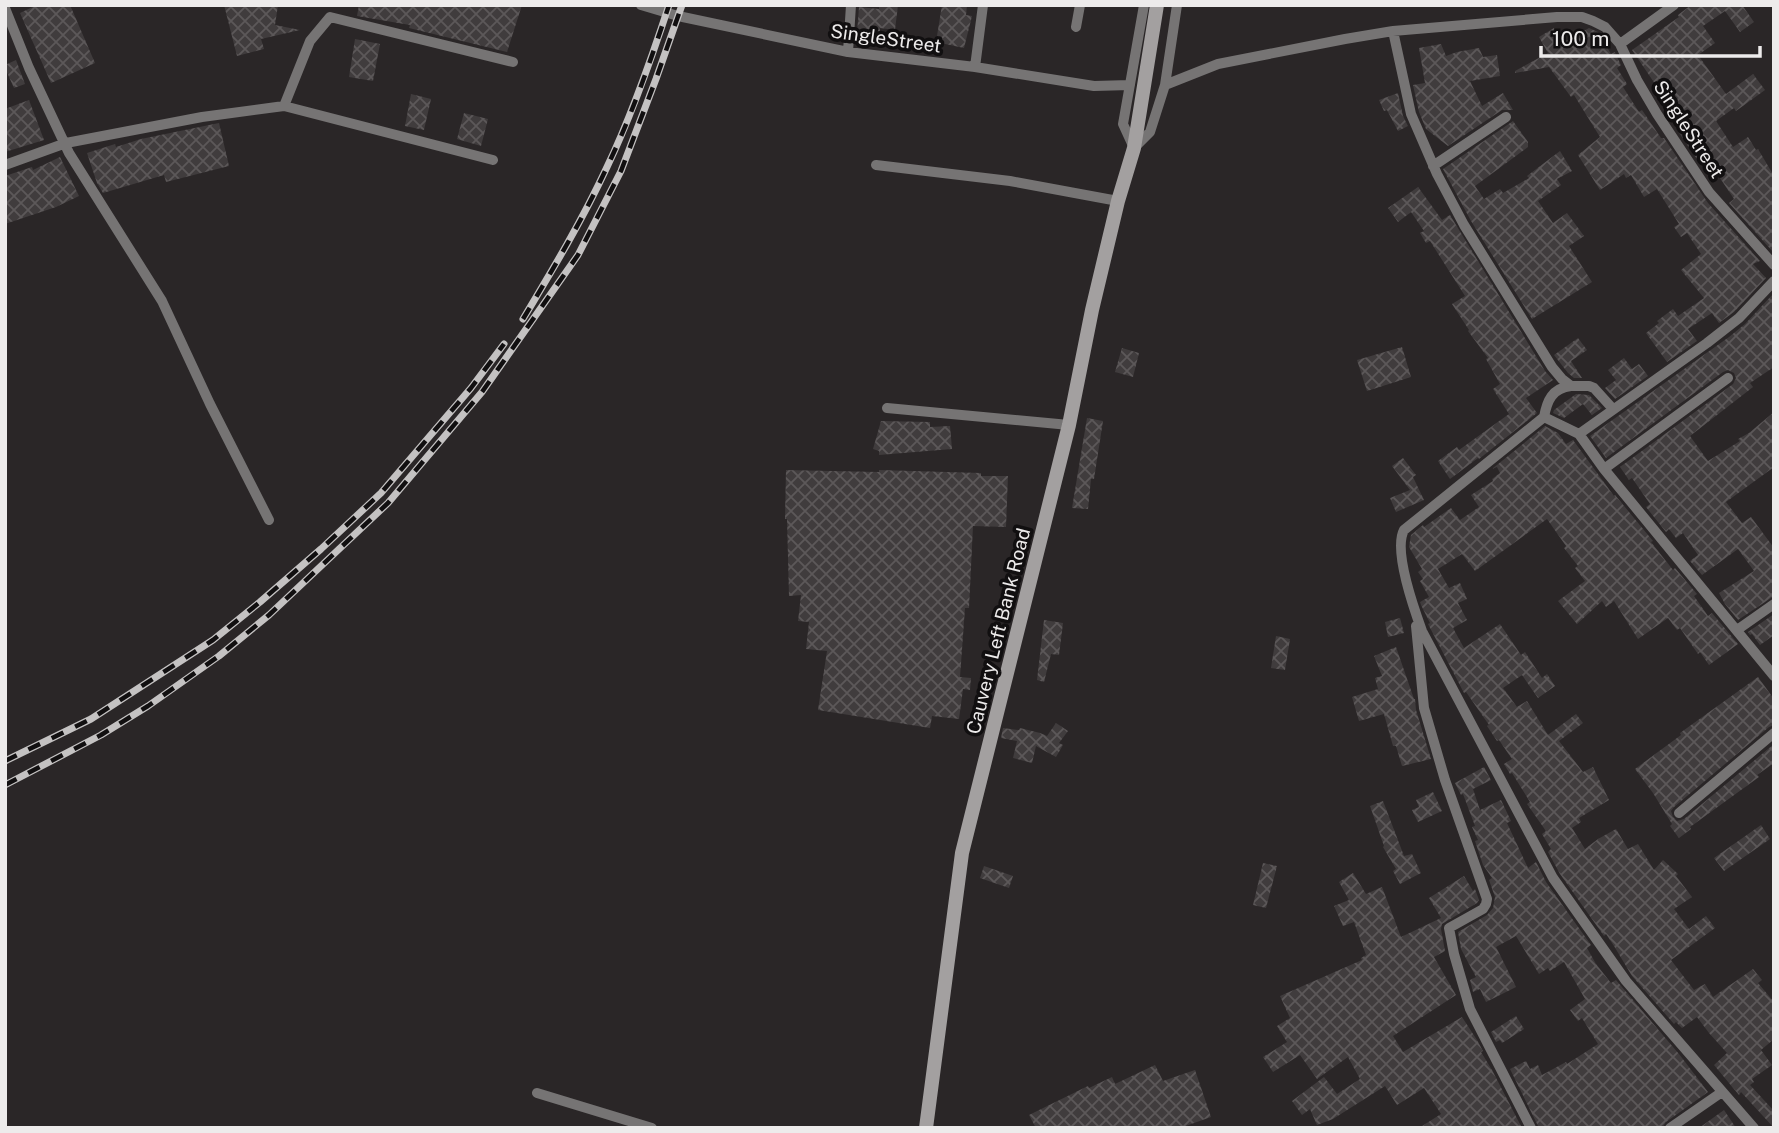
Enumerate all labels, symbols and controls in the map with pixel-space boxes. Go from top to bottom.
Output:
scale bar [1541,14,1760,58]
street label: SingleStreet [829,19,943,57]
text: 100 m [1552,26,1609,51]
street label: SingleStreet [1649,76,1729,182]
street label: Cauvery Left Bank Road [962,526,1034,736]

